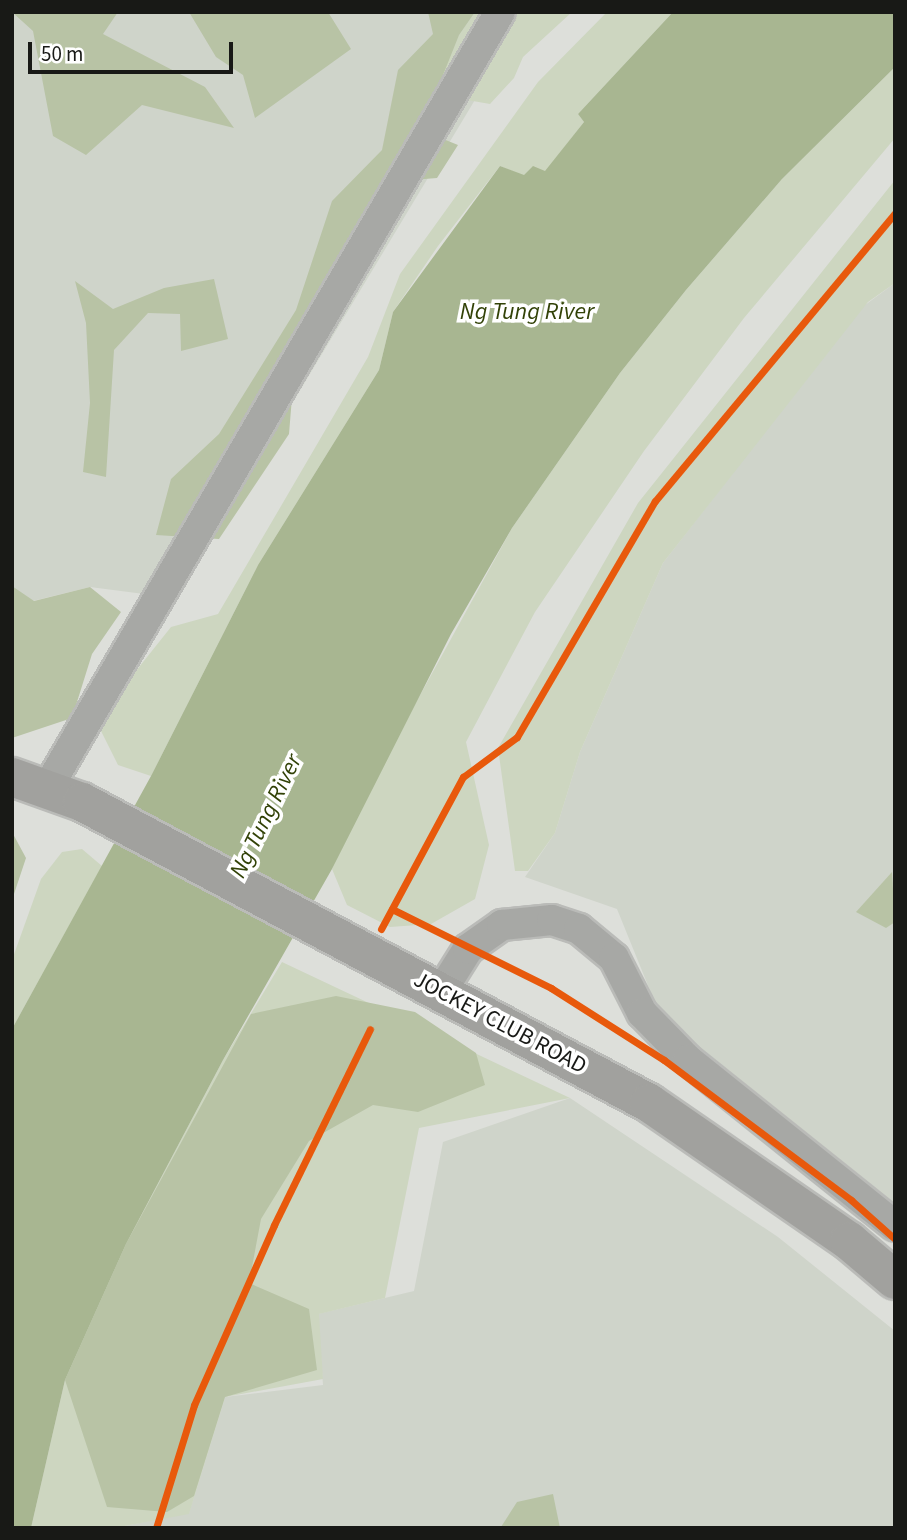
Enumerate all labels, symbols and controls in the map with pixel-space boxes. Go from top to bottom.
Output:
scale bar [32,28,236,72]
text: 50 m [41,39,83,69]
water label: Ng Tung River [460,298,594,326]
water label: Ng Tung River [224,749,308,883]
street label: JOCKEY CLUB ROAD [409,966,591,1080]

